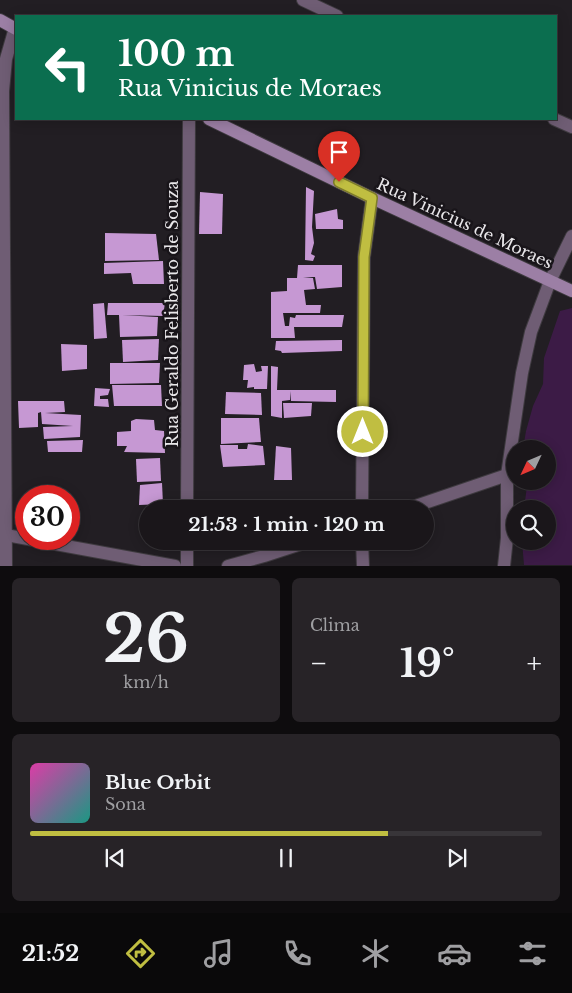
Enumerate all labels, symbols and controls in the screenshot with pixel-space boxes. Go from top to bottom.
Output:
text: 100 m [118,32,234,75]
icon: left [35,35,100,100]
text: Rua Vinicius de Moraes [118,75,382,102]
pin [318,131,360,182]
icon: arrive [325,138,353,166]
street label: Rua Vinicius de Moraes [374,173,556,273]
street label: Rua Geraldo Felisberto de Souza [162,181,182,447]
position arrow [336,405,388,457]
north arrow [506,440,556,490]
map controls [506,440,556,550]
speed limit sign: 30 [15,485,80,550]
button: search [506,500,556,550]
text: 21:53 · 1 min · 120 m [188,513,385,536]
text: 26 [103,599,189,680]
text: Clima [310,615,360,635]
text: 19° [400,640,455,687]
text: − [310,646,328,681]
text: + [527,646,542,681]
text: km/h [123,672,169,692]
text: Blue Orbit [105,771,211,794]
text: Sona [105,794,146,814]
icon: previous [101,844,129,872]
icon: pause [272,844,300,872]
icon: next [443,844,471,872]
icon: directions [123,936,158,971]
icon: music [201,936,236,971]
icon: phone [280,936,315,971]
icon: climate [358,936,393,971]
icon: car [437,936,472,971]
icon: filters [515,936,550,971]
text: 21:52 [22,940,79,967]

